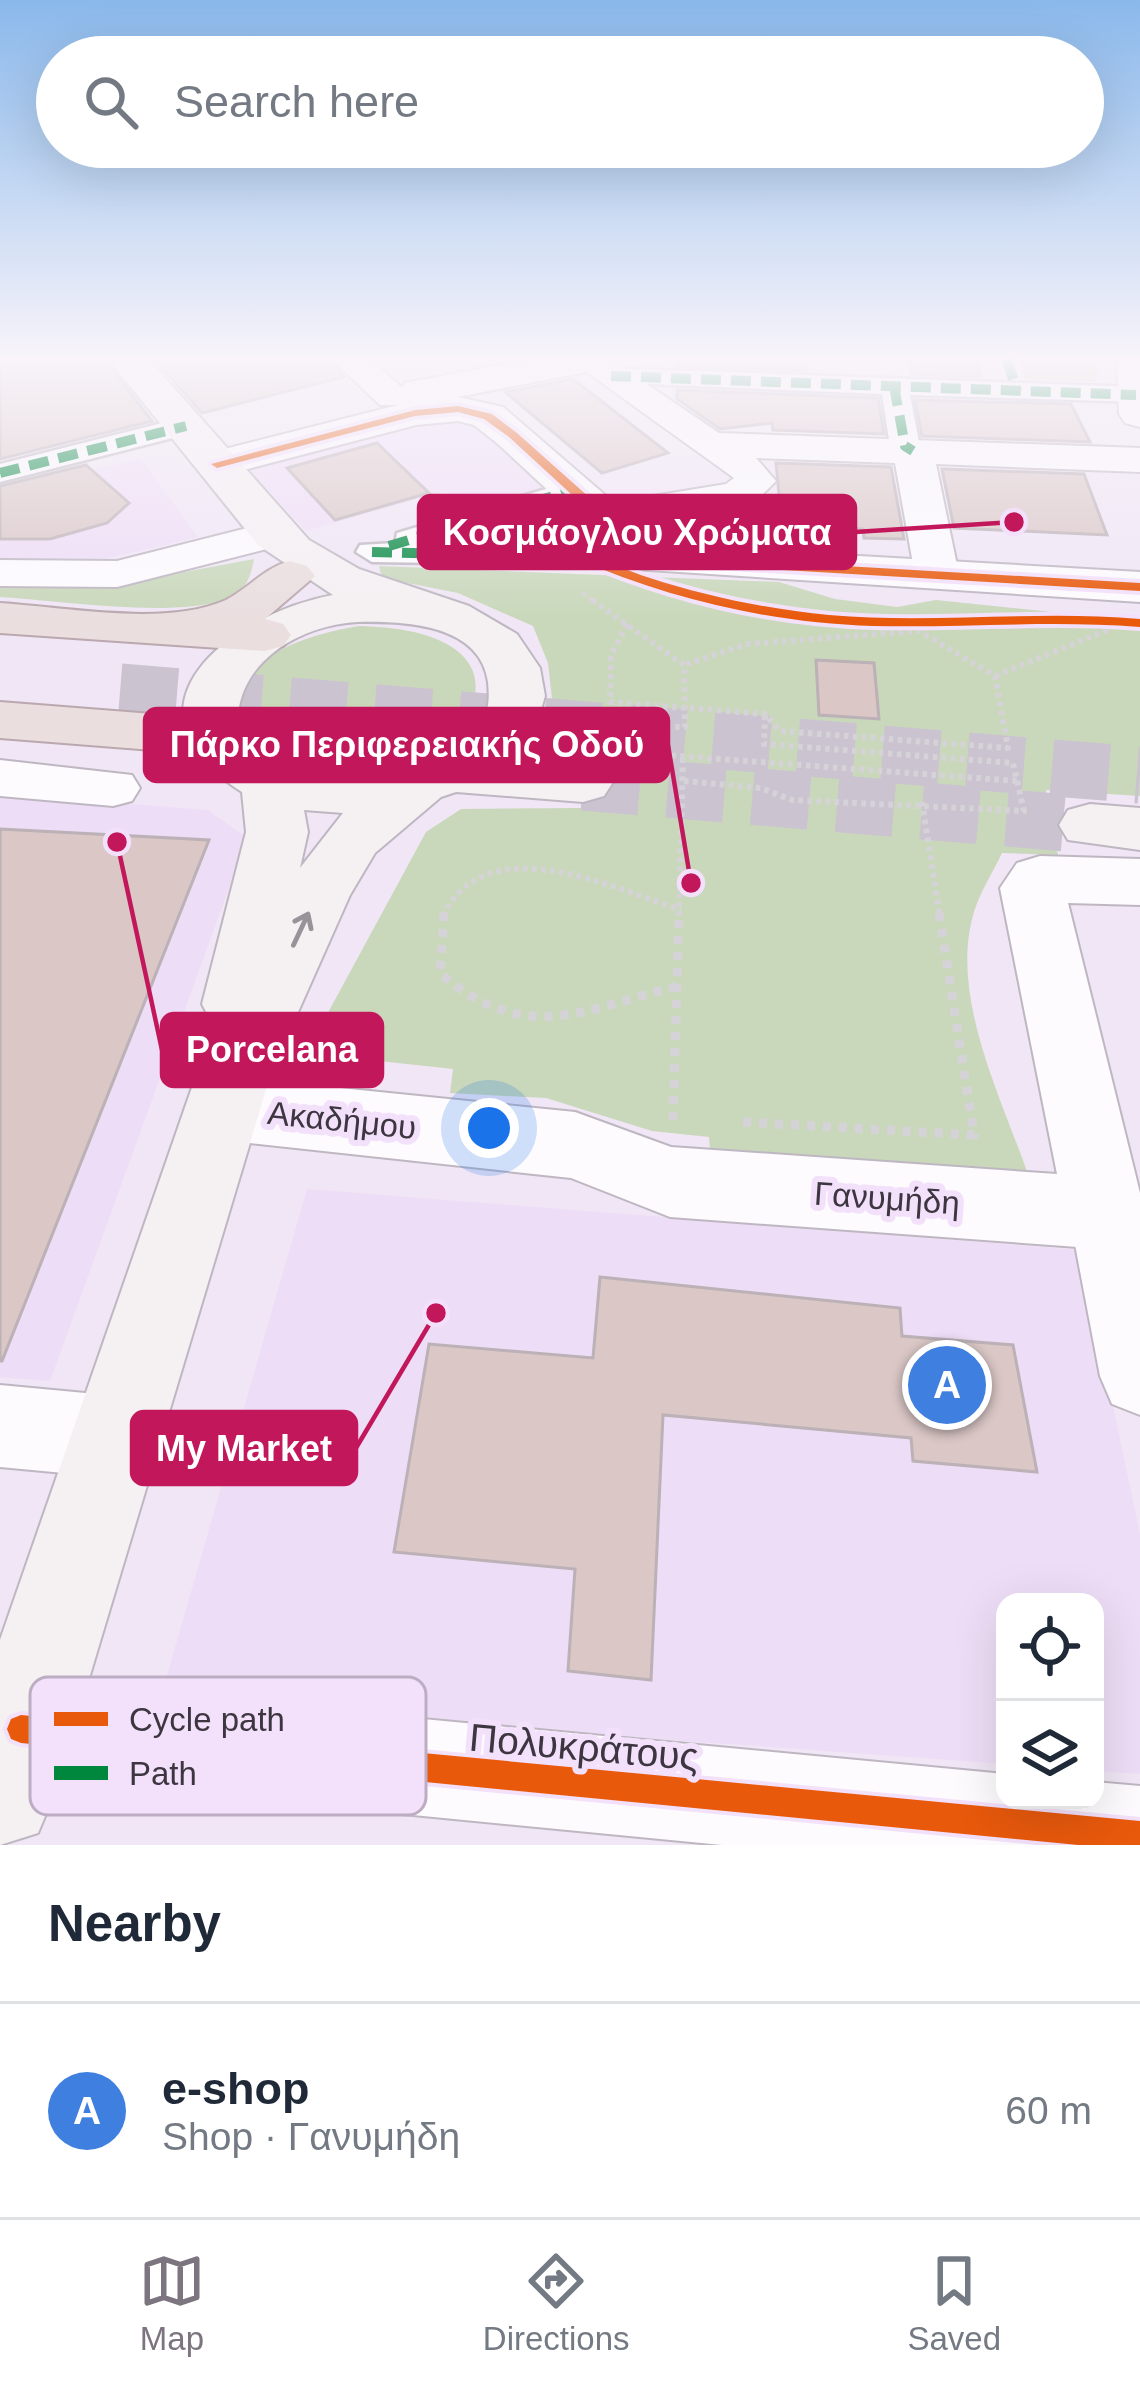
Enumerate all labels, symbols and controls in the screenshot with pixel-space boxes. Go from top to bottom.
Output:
search box [36,36,1104,168]
icon: search [78,69,144,135]
text: Search here [174,76,419,127]
callout: Κοσμάογλου Χρώματα [419,496,855,568]
text: Κοσμάογλου Χρώματα [443,512,831,553]
callout: Πάρκο Περιφερειακής Οδού [145,709,668,781]
text: Πάρκο Περιφερειακής Οδού [170,724,644,765]
one-way arrow [291,912,313,948]
callout: Porcelana [162,1014,382,1086]
text: Porcelana [186,1029,359,1070]
street label: Ακαδήμου [266,1094,418,1146]
your location [459,1098,519,1158]
street label: Γανυμήδη [813,1174,961,1222]
pin: A [908,1340,986,1430]
callout: Μy Μarket [132,1412,356,1484]
text: Μy Μarket [156,1428,332,1469]
map controls [996,1593,1104,1809]
button: locate [996,1593,1104,1701]
legend [30,1677,426,1815]
text: Cycle path [129,1701,285,1738]
button: layers [996,1701,1104,1809]
street label: Πολυκράτους [468,1716,700,1778]
text: Path [129,1755,197,1792]
text: Nearby [48,1895,221,1952]
text: e-shop [162,2063,310,2114]
text: A [73,2089,101,2132]
text: 60 m [1005,2089,1092,2132]
text: Shop · Γανυμήδη [162,2115,460,2158]
tab: Map [139,2248,205,2358]
tab: Directions [483,2248,630,2358]
tab: Saved [907,2248,1001,2358]

